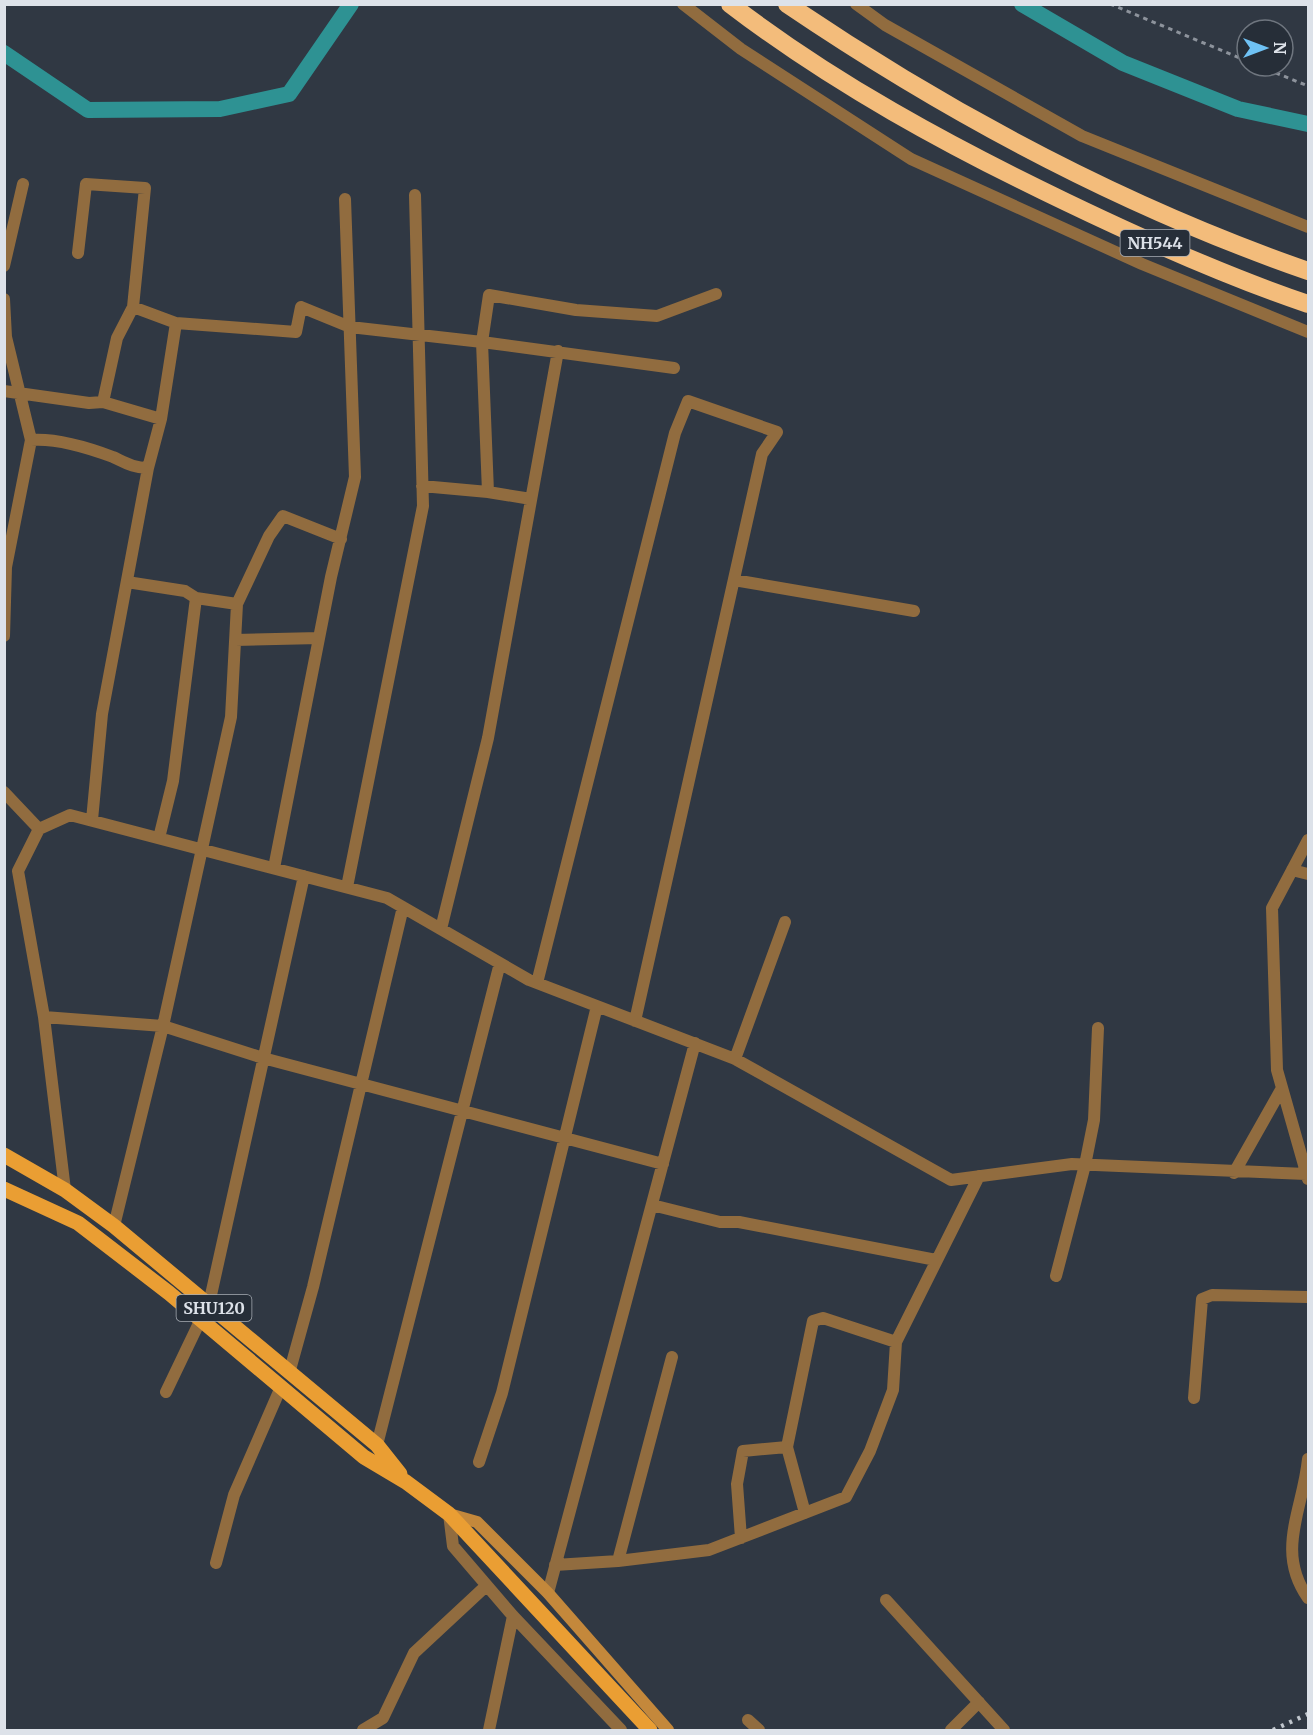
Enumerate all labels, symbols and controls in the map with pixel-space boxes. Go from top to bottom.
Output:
north arrow [1235,18,1295,78]
text: N [1270,42,1290,55]
road number: NH544 [1120,230,1190,256]
road number: SHU120 [176,1295,252,1321]

